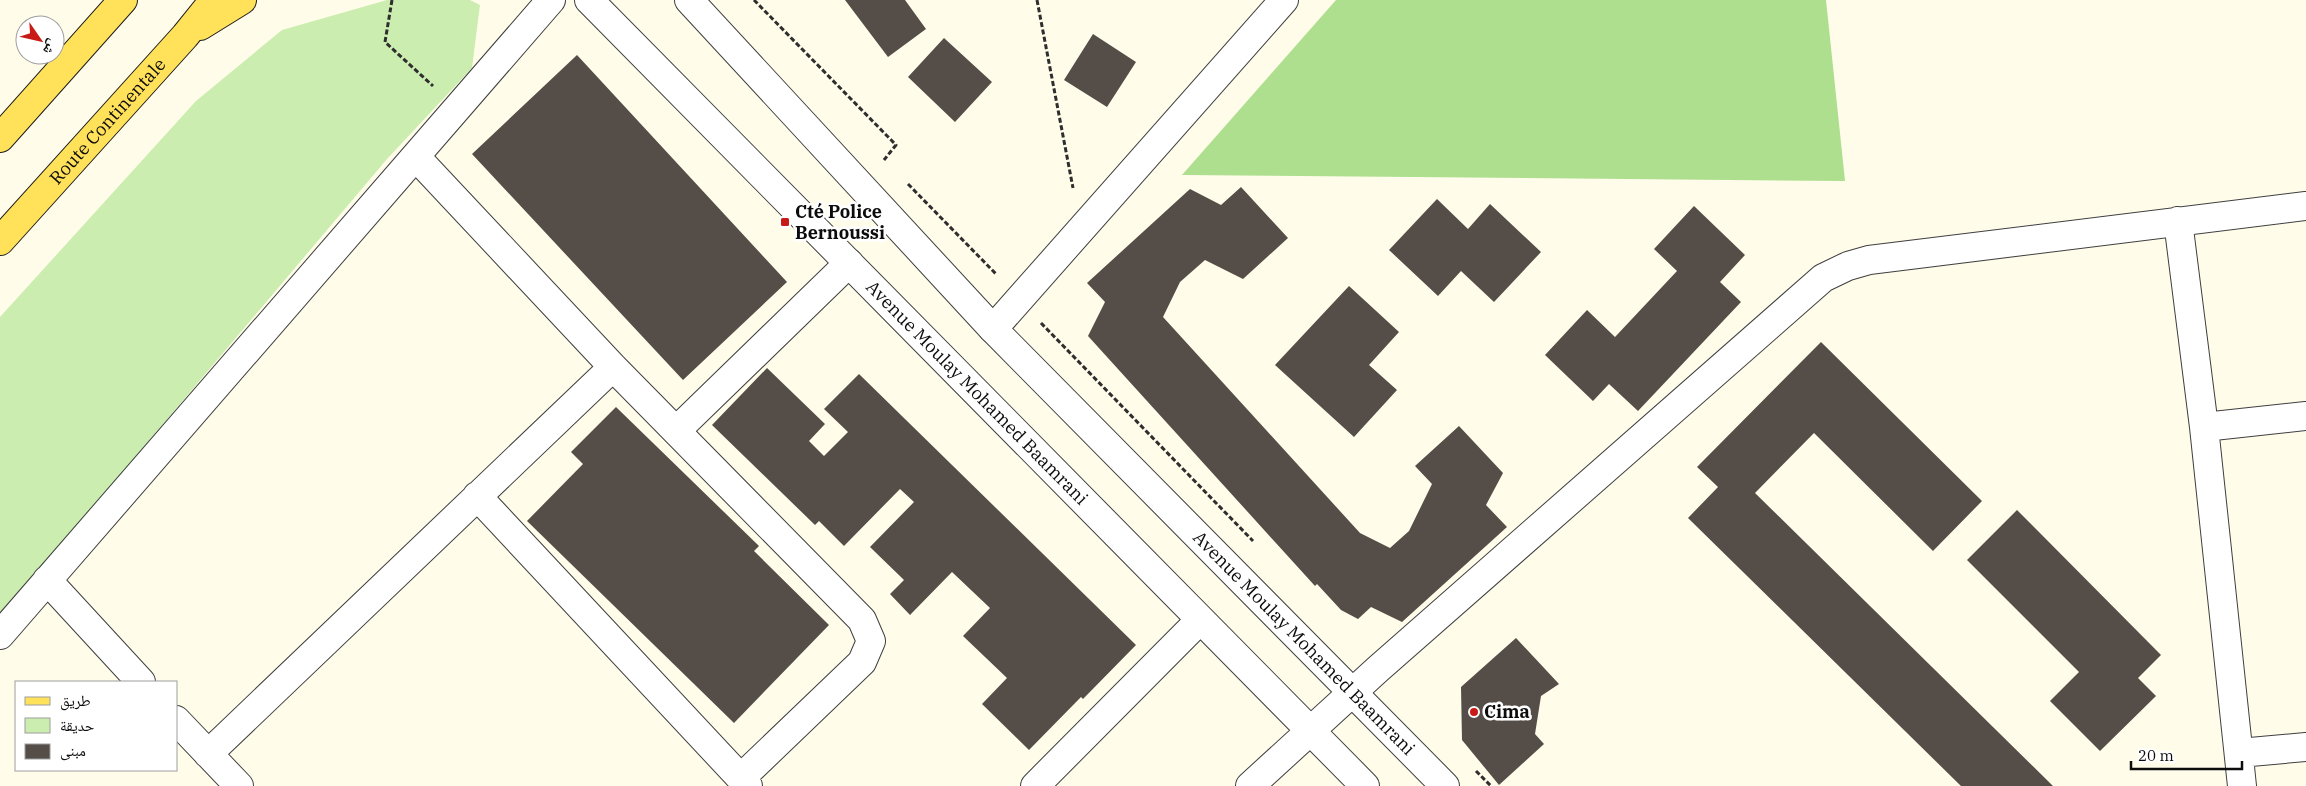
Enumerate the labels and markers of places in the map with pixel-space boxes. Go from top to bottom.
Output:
place label: Cté Police Bernoussi [795,200,885,244]
marker: Cté Police Bernoussi [779,216,791,228]
place label: Cima [1484,700,1530,723]
marker: Cima [1468,706,1480,718]

